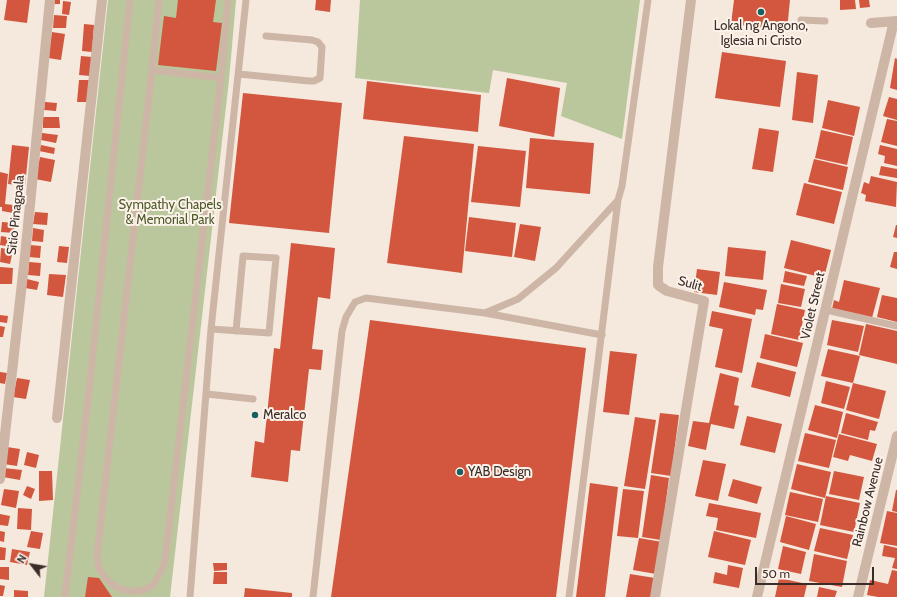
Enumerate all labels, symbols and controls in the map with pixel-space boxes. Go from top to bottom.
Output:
marker: Lokal ng Angono, Iglesia ni Cristo [756,7,766,17]
place label: Lokal ng Angono, Iglesia ni Cristo [714,18,808,49]
street label: Sitio Pinagpala [4,174,28,256]
park label: Sympathy Chapels & Memorial Park [118,197,222,228]
street label: Violet Street [798,271,828,341]
street label: Sulit [676,273,704,295]
place label: Meralco [263,407,306,423]
marker: Meralco [250,410,260,420]
street label: Rainbow Avenue [849,456,887,548]
place label: YAB Design [468,464,531,480]
marker: YAB Design [455,467,465,477]
north arrow [12,545,52,585]
text: N [14,552,30,566]
scale bar [757,559,876,585]
text: 50 m [762,566,790,581]

